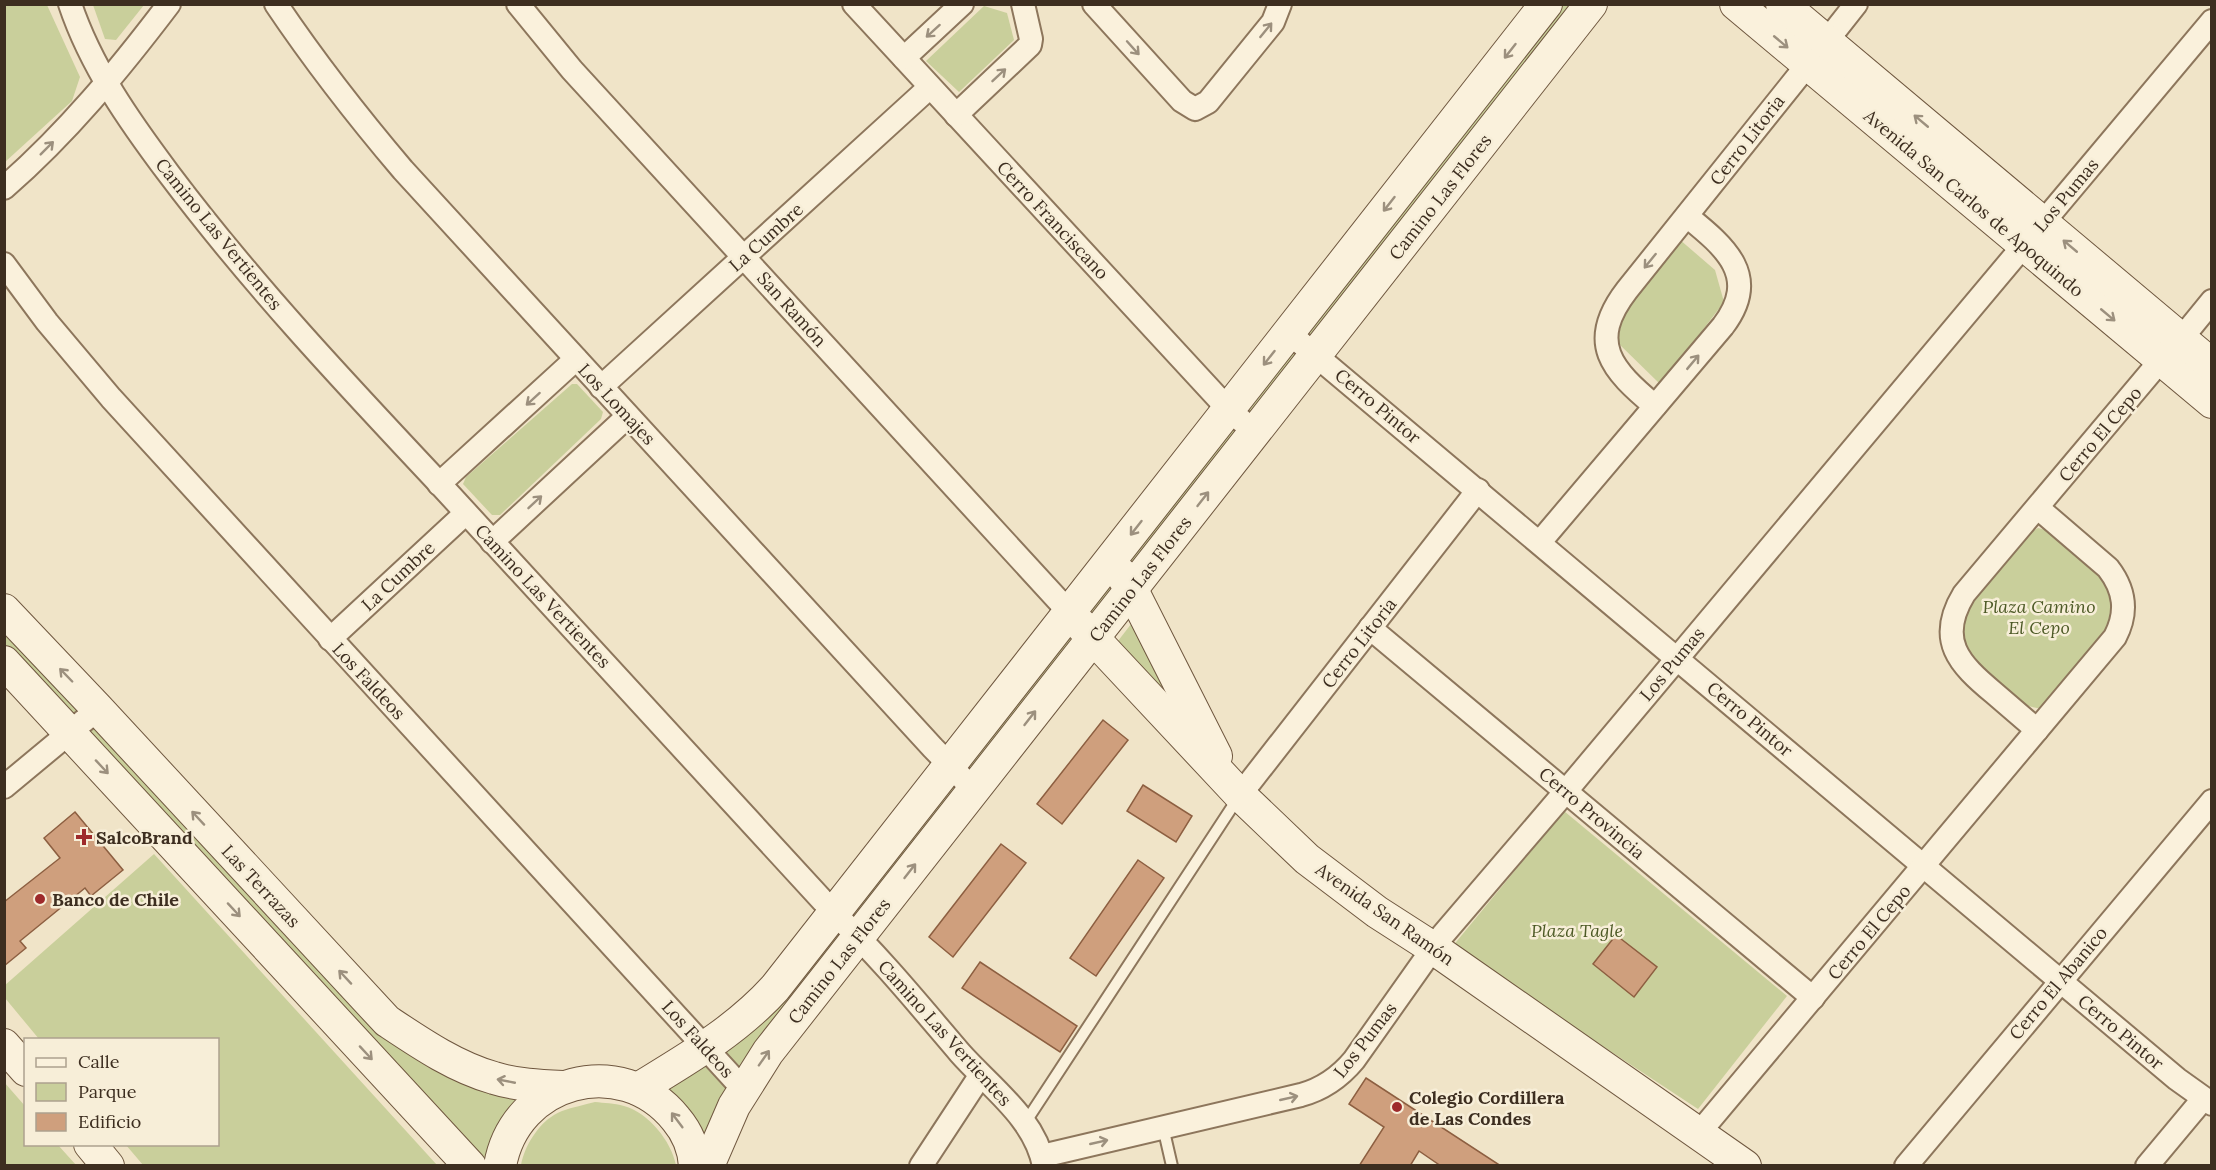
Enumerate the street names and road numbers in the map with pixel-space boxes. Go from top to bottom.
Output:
street label: Cerro Litoria [1705,90,1789,190]
street label: Avenida San Carlos de Apoquindo [1859,104,2089,302]
street label: Camino Las Flores [1384,129,1496,265]
street label: Camino Las Vertientes [151,153,287,315]
street label: Los Pumas [2028,153,2104,237]
street label: Cerro Franciscano [992,156,1114,284]
street label: La Cumbre [724,197,808,276]
street label: San Ramón [752,267,832,351]
street label: Los Lomajes [573,358,661,450]
street label: Cerro Pintor [1330,363,1426,449]
street label: Cerro El Cepo [2053,382,2147,486]
street label: Camino Las Flores [1084,511,1196,647]
street label: Camino Las Vertientes [470,519,616,673]
street label: La Cumbre [356,536,440,616]
street label: Cerro Litoria [1317,593,1401,693]
street label: Los Pumas [1634,622,1710,706]
street label: Los Faldeos [328,638,410,724]
street label: Cerro Pintor [1702,676,1798,762]
street label: Cerro Provincia [1534,762,1650,864]
street label: Las Terrazas [217,840,305,932]
street label: Avenida San Ramón [1311,857,1459,970]
street label: Cerro El Cepo [1822,880,1916,984]
street label: Camino Las Flores [783,893,895,1029]
street label: Cerro El Abanico [2004,922,2112,1044]
street label: Camino Las Vertientes [873,955,1017,1111]
street label: Cerro Pintor [2073,989,2169,1075]
street label: Los Faldeos [657,995,739,1083]
street label: Los Pumas [1328,998,1402,1082]

